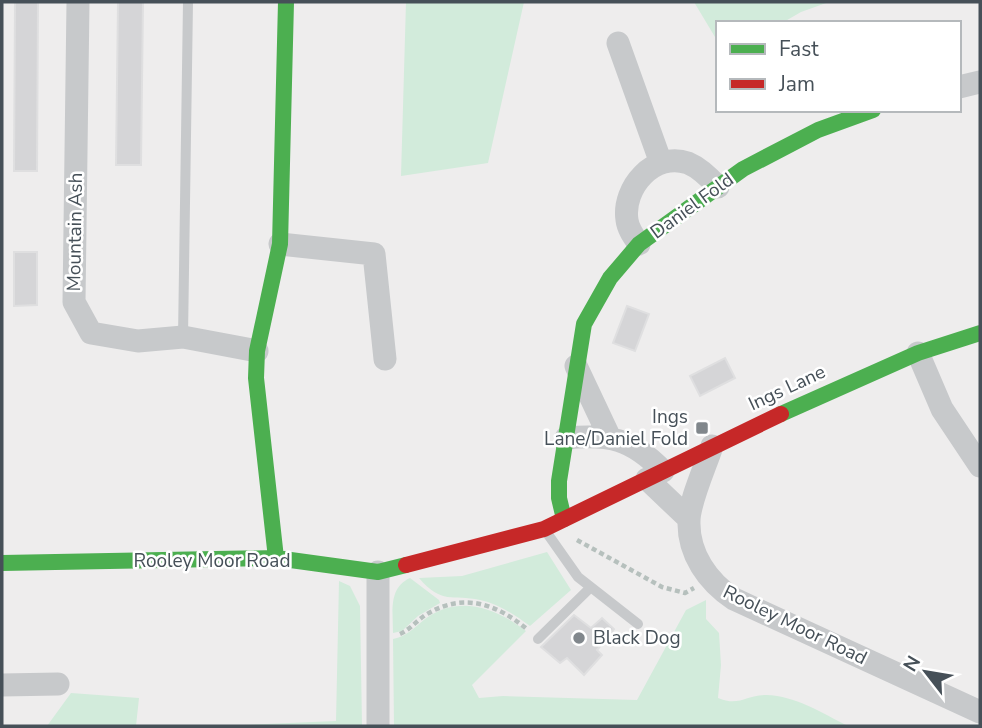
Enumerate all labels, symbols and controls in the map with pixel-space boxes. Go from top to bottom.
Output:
legend [716,21,961,112]
text: Fast [779,35,819,63]
text: Jam [778,70,815,98]
street label: Daniel Fold [645,167,739,245]
street label: Mountain Ash [61,172,89,292]
street label: Ings Lane [744,359,830,417]
place label: Ings Lane/Daniel Fold [544,404,688,452]
marker: Ings Lane/Daniel Fold [694,420,710,436]
street label: Rooley Moor Road [133,548,291,574]
street label: Rooley Moor Road [719,579,871,671]
place label: Black Dog [593,625,681,651]
marker: Black Dog [571,630,587,646]
north arrow [891,637,961,707]
text: N [897,651,927,677]

